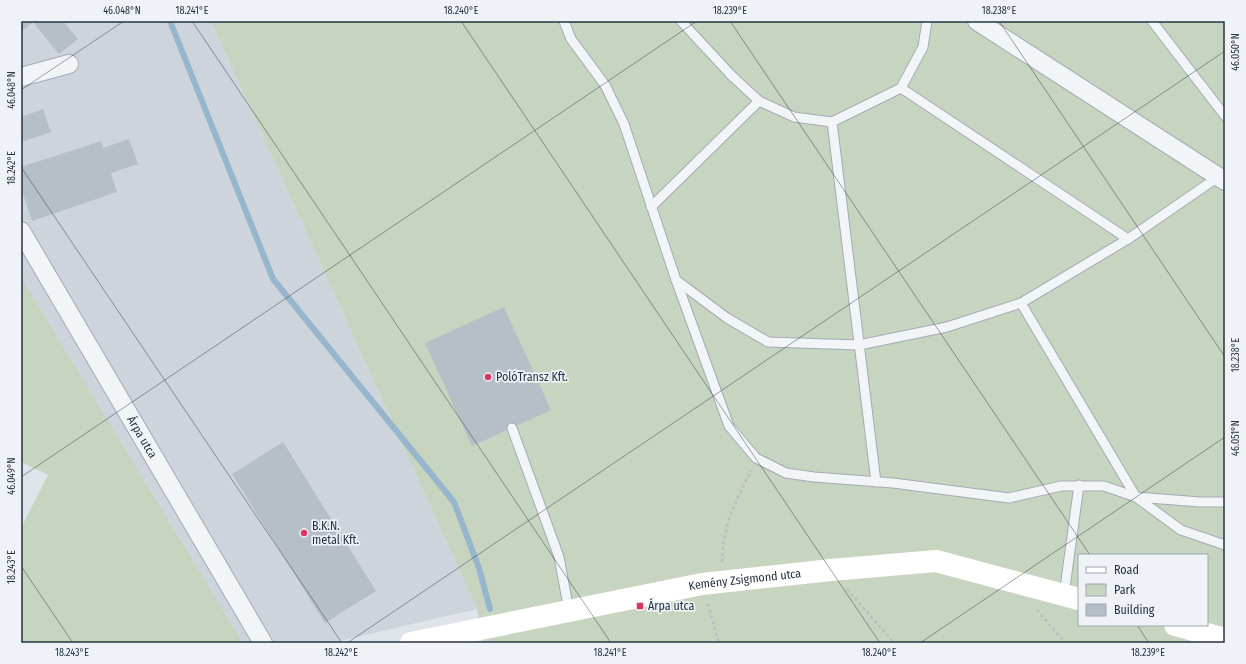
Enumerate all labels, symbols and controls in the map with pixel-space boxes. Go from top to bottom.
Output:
text: 46.048°N [103,5,141,17]
text: 18.241°E [176,5,209,17]
text: 18.240°E [444,5,479,17]
text: 18.239°E [713,5,747,17]
text: 18.238°E [982,5,1016,17]
text: 46.050°N [1230,33,1242,71]
text: 46.048°N [6,71,18,109]
text: 18.242°E [6,151,18,185]
text: 18.238°E [1230,338,1242,372]
place label: PolóTransz Kft. [496,370,568,384]
marker: PolóTransz Kft. [483,372,493,382]
street label: Árpa utca [124,413,160,461]
text: 46.051°N [1230,420,1242,456]
text: 46.049°N [6,457,18,495]
place label: B.K.N. metal Kft. [312,519,360,547]
marker: B.K.N. metal Kft. [299,528,309,538]
text: 18.243°E [6,550,18,584]
legend [1078,554,1208,626]
text: Road [1114,563,1139,577]
street label: Kemény Zsigmond utca [687,566,802,594]
text: Park [1114,583,1136,597]
place label: Árpa utca [648,598,695,613]
marker: Árpa utca [635,601,645,611]
text: Building [1114,603,1155,617]
text: 18.243°E [55,647,89,659]
text: 18.242°E [324,647,358,659]
text: 18.241°E [594,647,627,659]
text: 18.240°E [862,647,897,659]
text: 18.239°E [1131,647,1165,659]

